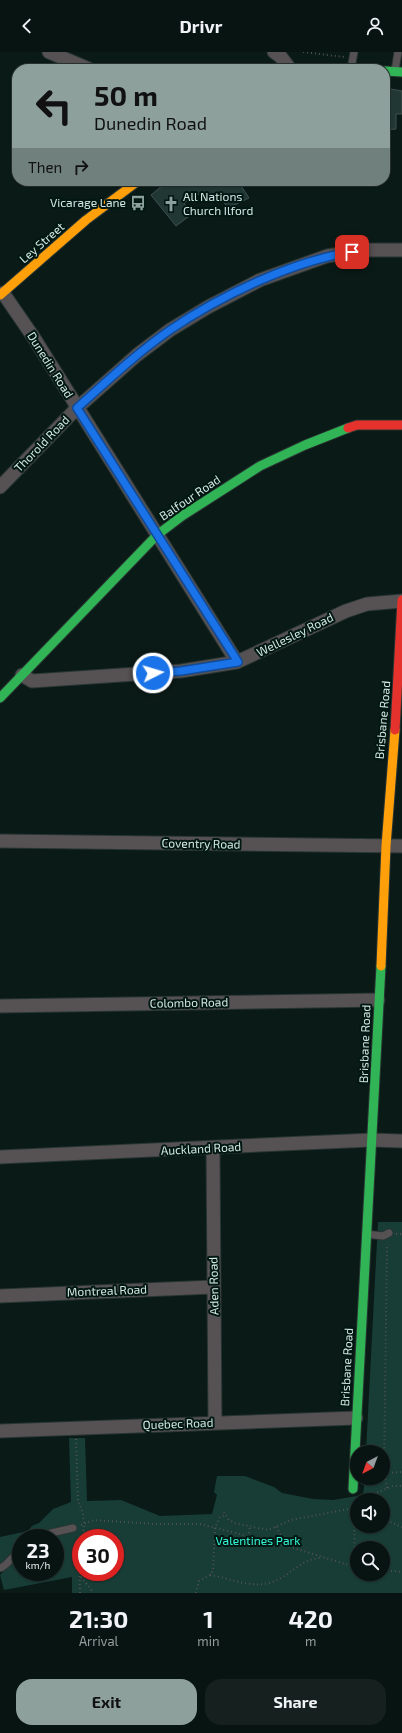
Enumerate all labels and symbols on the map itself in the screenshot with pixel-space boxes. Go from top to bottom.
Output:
place label: All Nations Church Ilford [183,189,253,217]
bus stop icon: Vicarage Lane [129,194,147,212]
place label: Vicarage Lane [50,195,126,209]
church icon: All Nations Church Ilford [162,195,180,213]
street label: Ley Street [16,219,67,265]
pin [335,235,369,269]
street label: Dunedin Road [25,329,77,400]
street label: Thorold Road [11,412,72,474]
street label: Balfour Road [156,472,223,523]
street label: Wellesley Road [254,609,335,659]
position arrow [132,652,174,694]
street label: Brisbane Road [372,680,392,760]
street label: Coventry Road [161,835,241,851]
street label: Colombo Road [150,994,228,1010]
street label: Brisbane Road [356,1005,372,1083]
street label: Auckland Road [160,1139,242,1157]
street label: Aden Road [205,1257,221,1315]
street label: Montreal Road [67,1282,147,1298]
street label: Brisbane Road [337,1327,355,1407]
street label: Quebec Road [142,1415,214,1432]
north arrow [350,1445,390,1485]
speed limit sign: 30 [72,1529,124,1581]
park label: Valentines Park [216,1533,300,1547]

